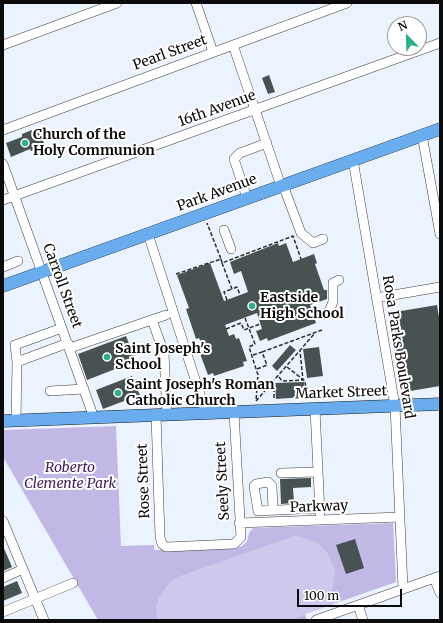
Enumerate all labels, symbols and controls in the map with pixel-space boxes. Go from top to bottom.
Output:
north arrow [387,16,427,56]
text: N [396,18,409,34]
street label: Pearl Street [131,32,209,74]
street label: 16th Avenue [176,87,258,131]
place label: Church of the Holy Communion [33,127,155,160]
marker: Church of the Holy Communion [20,138,30,148]
street label: Park Avenue [175,171,259,215]
street label: Carroll Street [39,241,85,331]
street label: Rosa Parks Boulevard [378,274,418,420]
place label: Eastside High School [260,290,344,322]
marker: Eastside High School [247,301,257,311]
place label: Saint Joseph's School [115,341,210,374]
marker: Saint Joseph's School [102,352,112,362]
place label: Saint Joseph's Roman Catholic Church [126,377,274,410]
street label: Market Street [295,383,387,403]
marker: Saint Joseph's Roman Catholic Church [113,388,123,398]
street label: Seely Street [213,441,233,521]
street label: Rose Street [134,443,154,519]
park label: Roberto Clemente Park [24,460,116,492]
street label: Parkway [290,498,348,516]
scale bar [299,581,404,607]
text: 100 m [304,588,339,603]

